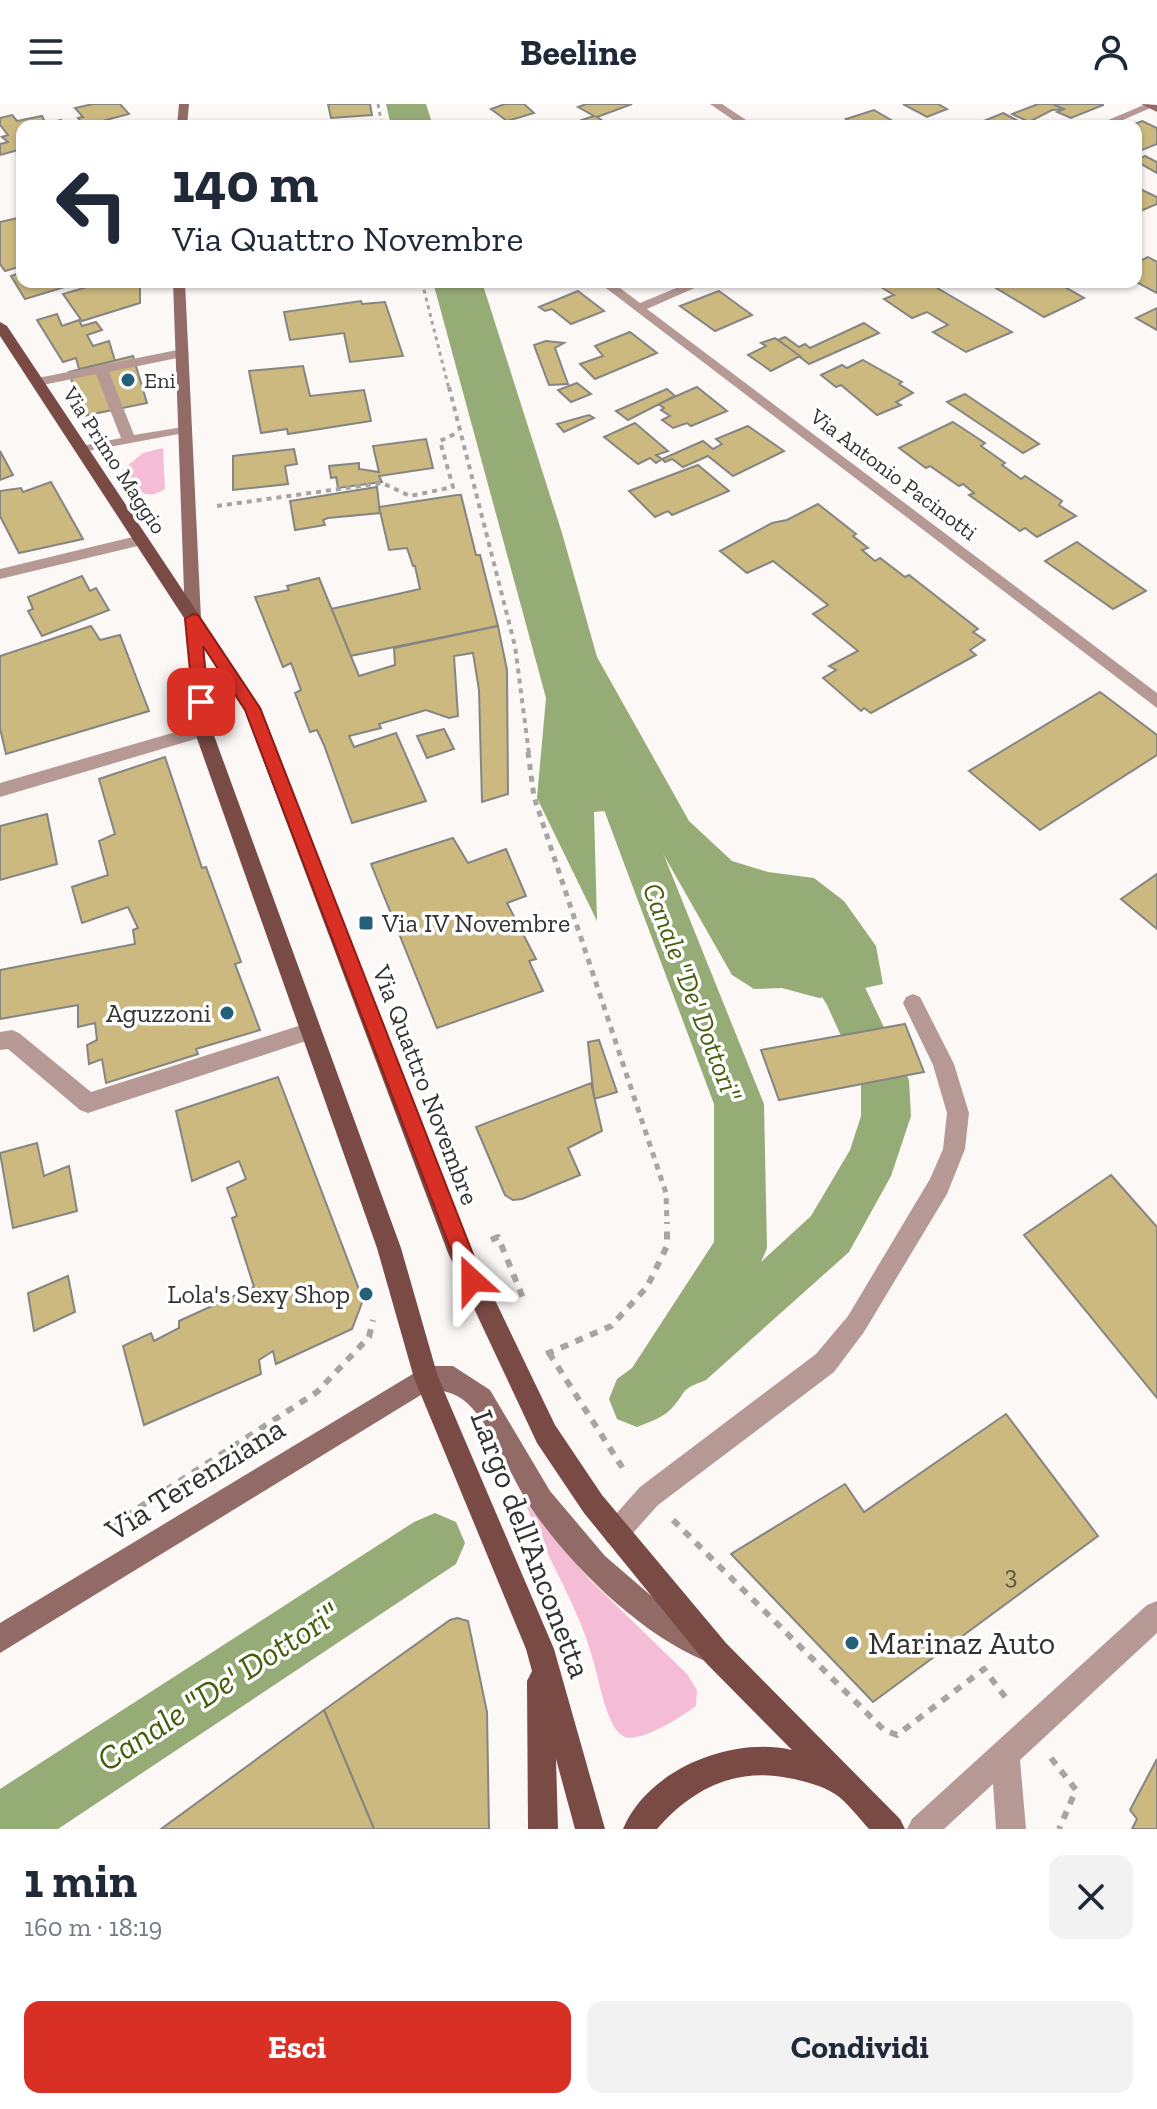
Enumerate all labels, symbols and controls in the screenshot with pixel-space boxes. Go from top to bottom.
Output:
icon: menu [24,30,68,74]
icon: person [1089,30,1133,74]
text: Beeline [520,31,637,74]
text: 140 m [172,149,318,216]
icon: left [40,152,144,256]
text: Via Quattro Novembre [172,217,523,260]
place label: Eni [144,367,176,394]
marker: Eni [119,371,137,389]
street label: Via Primo Maggio [56,381,172,539]
street label: Via Antonio Pacinotti [804,402,983,546]
pin [167,668,235,736]
icon: arrive [179,680,223,724]
water label: Canale "De' Dottori" [636,878,749,1106]
place label: Via IV Novembre [381,907,570,939]
marker: Via IV Novembre [357,914,375,932]
street label: Via Quattro Novembre [365,960,486,1209]
place label: Aguzzoni [106,997,211,1029]
marker: Aguzzoni [218,1004,236,1022]
position arrow [430,1238,514,1322]
place label: Lola's Sexy Shop [167,1278,350,1310]
marker: Lola's Sexy Shop [357,1285,375,1303]
street label: Largo dell'Anconetta [462,1405,600,1683]
street label: Via Terenziana [98,1409,292,1550]
house number: 3 [1005,1559,1017,1591]
water label: Canale "De' Dottori" [89,1593,347,1780]
place label: Marinaz Auto [868,1624,1055,1662]
marker: Marinaz Auto [843,1634,861,1652]
text: 1 min [24,1852,137,1909]
button: close [1049,1855,1133,1939]
text: 160 m · 18:19 [24,1911,162,1943]
button: Esci [24,2001,571,2093]
button: Condividi [587,2001,1133,2093]

